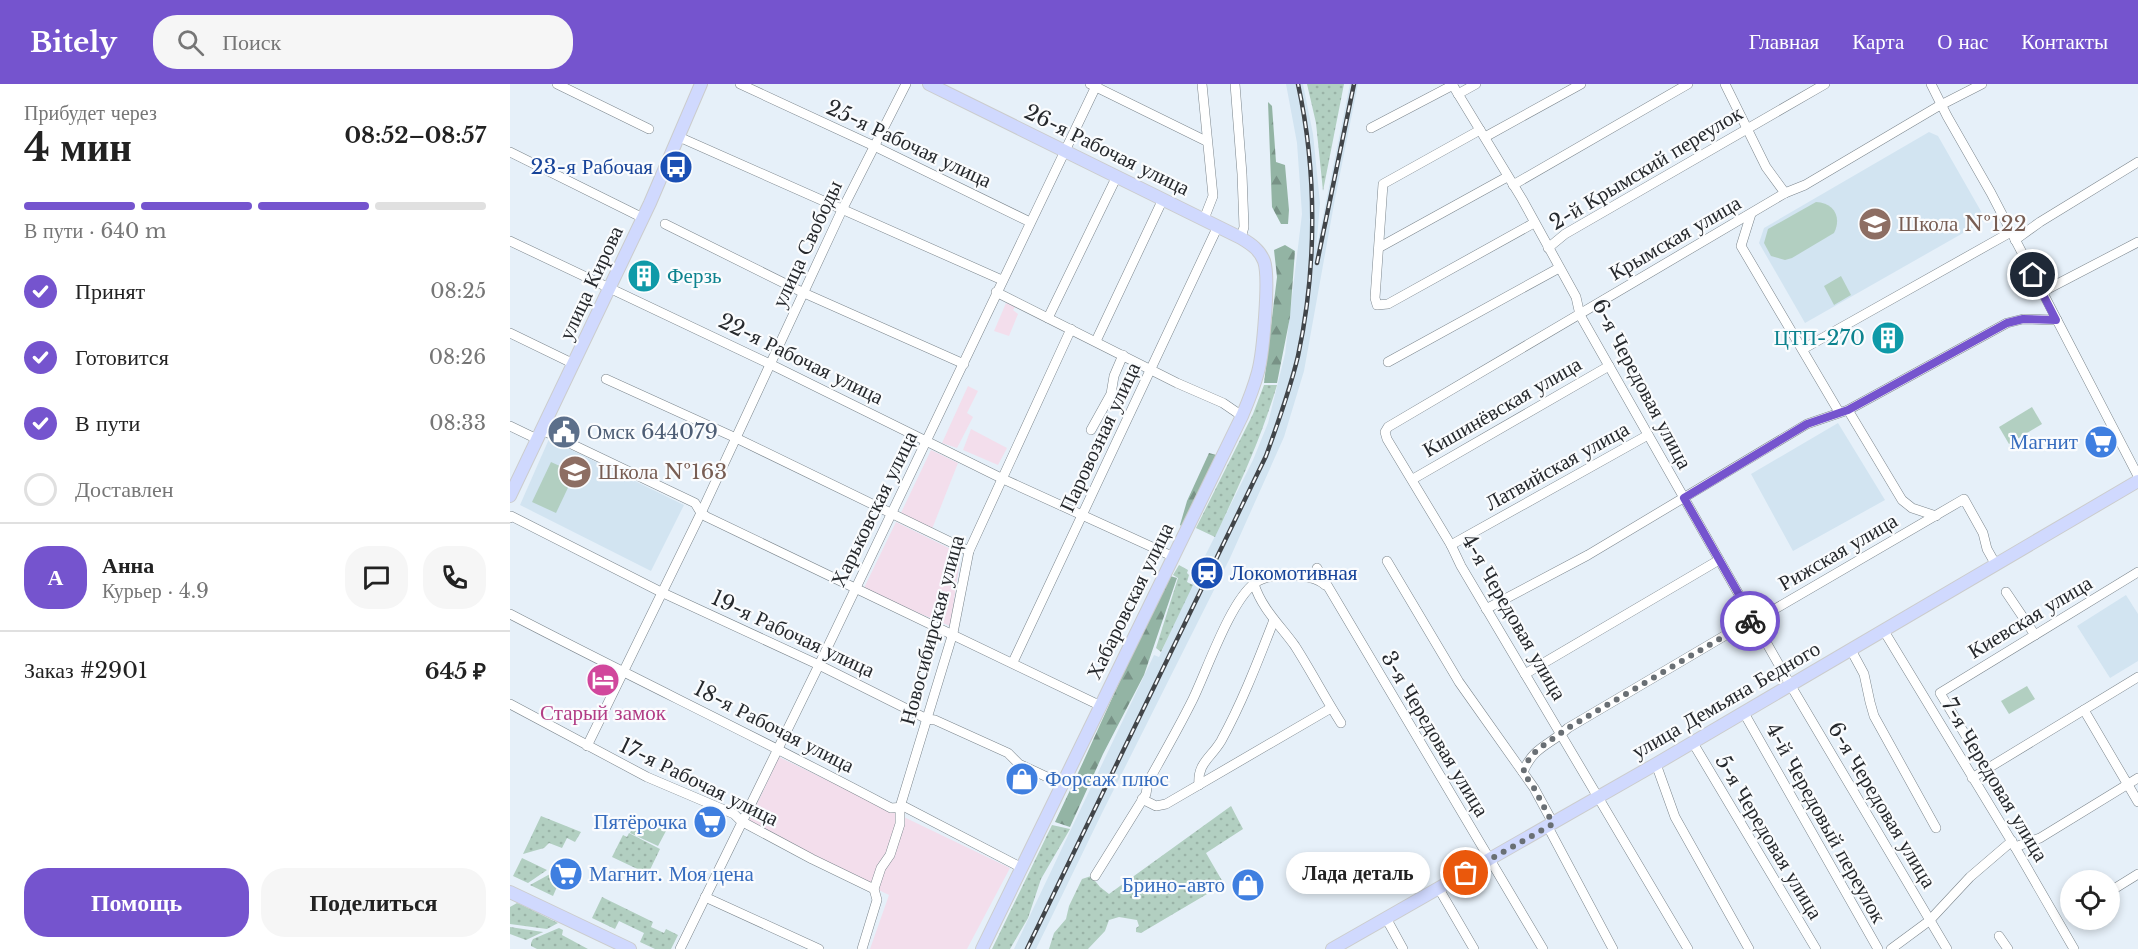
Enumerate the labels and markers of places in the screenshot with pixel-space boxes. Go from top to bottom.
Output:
bus stop icon: 23-я Рабочая [658,149,694,185]
place label: 23-я Рабочая [531,154,653,180]
school or university icon: Школа №122 [1857,206,1893,242]
place label: Школа №122 [1898,211,2027,237]
pin [2007,249,2058,300]
building icon: Ферзь [626,258,662,294]
place label: Ферзь [667,263,722,289]
building icon: ЦТП-270 [1870,320,1906,356]
place label: ЦТП-270 [1774,325,1865,351]
public building icon: Омск 644079 [546,414,582,450]
place label: Омск 644079 [587,419,718,445]
supermarket icon: Магнит [2083,424,2119,460]
place label: Магнит [2010,429,2078,455]
school or university icon: Школа №163 [557,454,593,490]
place label: Школа №163 [598,459,727,485]
station icon: Локомотивная [1189,555,1225,591]
place label: Локомотивная [1230,560,1358,586]
hotel icon: Старый замок [585,662,621,698]
place label: Старый замок [540,700,667,726]
shop icon: Форсаж плюс [1004,761,1040,797]
place label: Форсаж плюс [1045,766,1169,792]
supermarket icon: Пятёрочка [692,804,728,840]
place label: Пятёрочка [593,809,688,835]
pin [1440,847,1491,898]
callout: Лада деталь [1286,852,1430,894]
supermarket icon: Магнит. Моя цена [548,856,584,892]
place label: Магнит. Моя цена [589,861,755,887]
shop icon: Брино-авто [1230,867,1266,903]
place label: Брино-авто [1122,872,1225,898]

